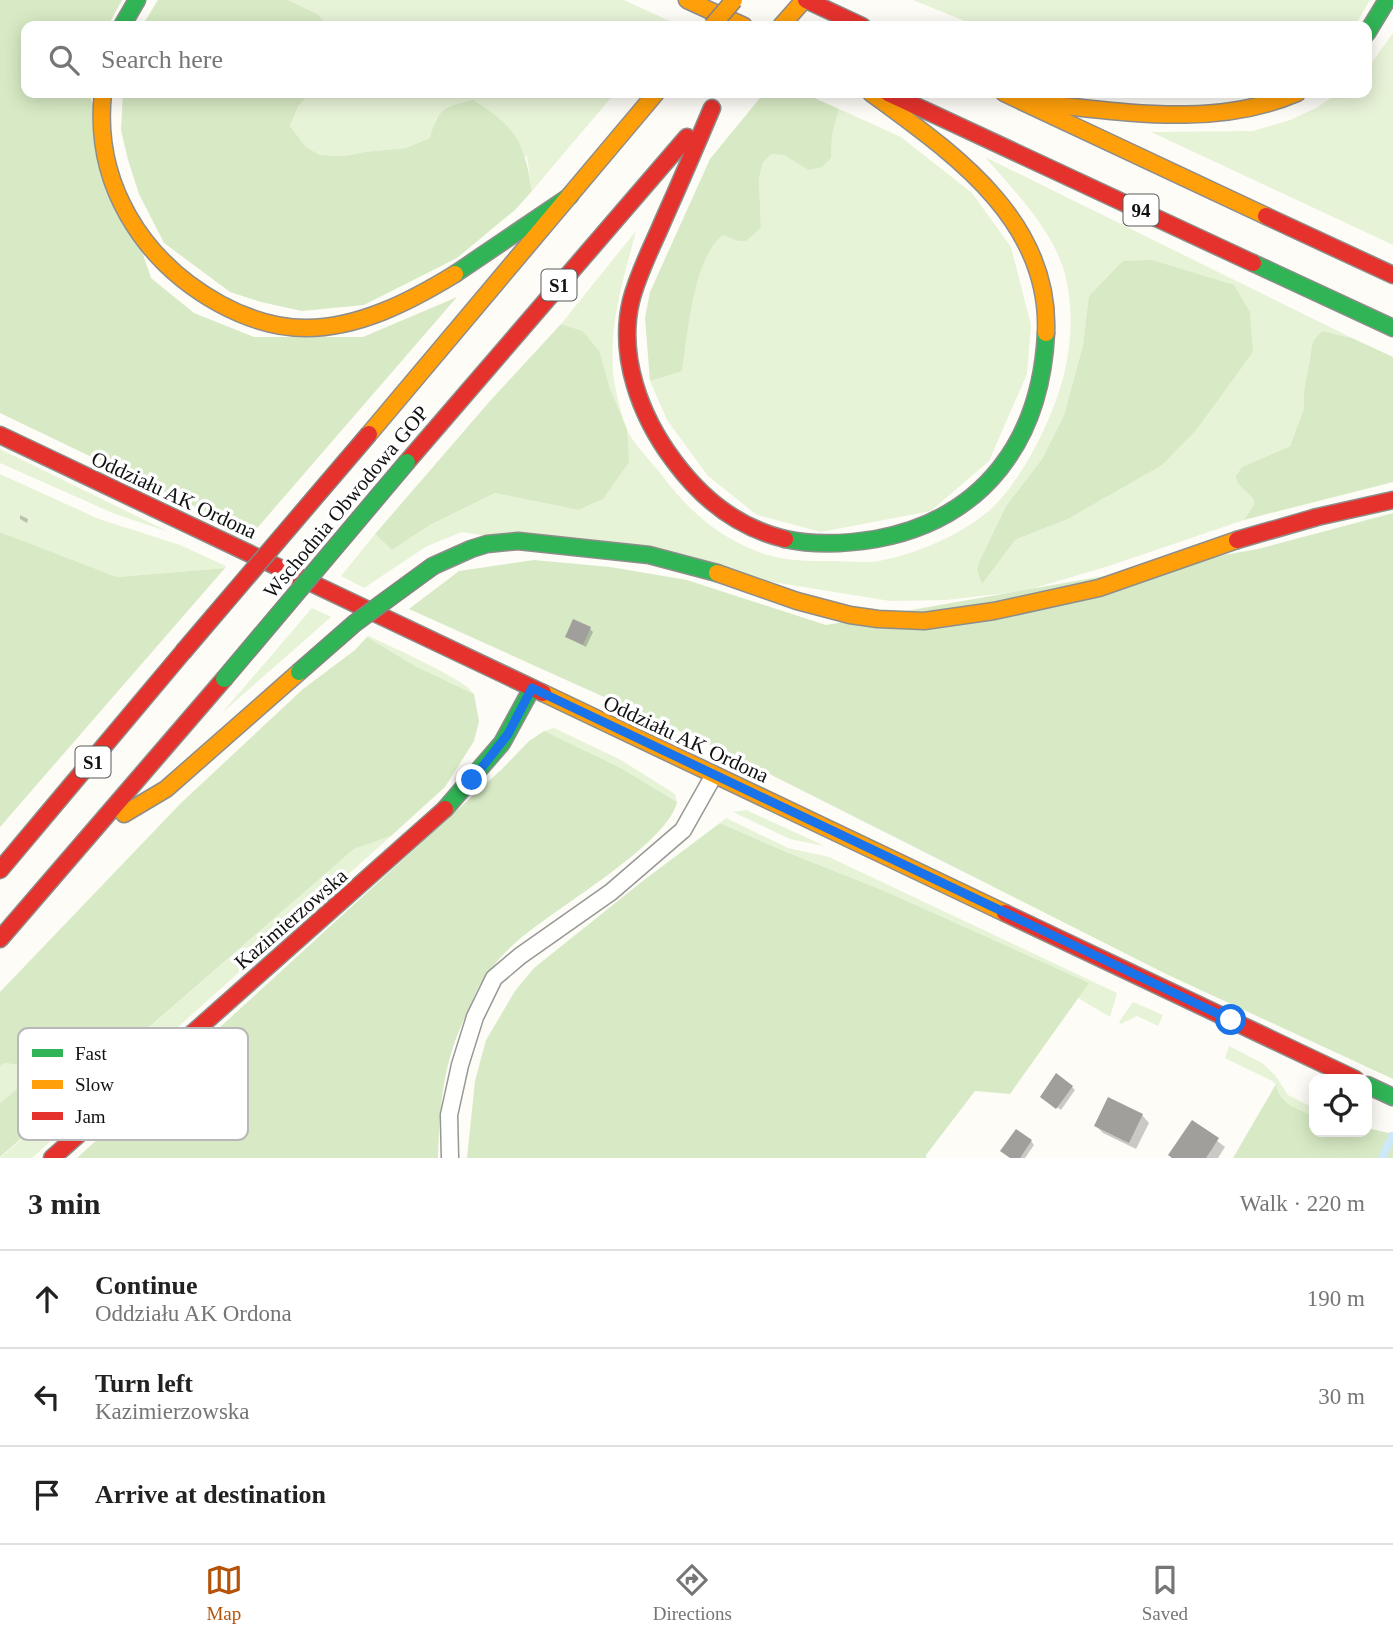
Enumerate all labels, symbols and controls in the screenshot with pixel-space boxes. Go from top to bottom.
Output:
search box [21,21,1372,98]
icon: search [45,41,83,79]
text: Search here [101,45,223,74]
road number: 94 [1124,194,1158,226]
road number: S1 [542,270,576,300]
street label: Wschodnia Obwodowa GOP [258,401,434,603]
street label: Oddziału AK Ordona [88,446,261,544]
street label: Oddziału AK Ordona [600,690,773,788]
road number: S1 [76,747,110,778]
route end [456,764,487,795]
street label: Kazimierzowska [230,863,353,974]
route start [1215,1004,1246,1035]
legend [18,1028,248,1140]
text: Fast [75,1043,107,1064]
text: Slow [75,1074,114,1095]
map controls [1309,1074,1372,1137]
button: locate [1309,1074,1372,1137]
text: Jam [75,1106,106,1127]
text: 3 min [28,1187,101,1220]
text: Walk · 220 m [1240,1191,1365,1216]
text: Continue [95,1271,198,1300]
icon: ahead [28,1280,66,1318]
text: 190 m [1307,1286,1365,1311]
text: Oddziału AK Ordona [95,1301,292,1326]
text: Turn left [95,1369,193,1398]
icon: left [28,1378,66,1416]
text: 30 m [1318,1384,1365,1409]
text: Kazimierzowska [95,1399,250,1424]
icon: arrive [28,1476,66,1514]
text: Arrive at destination [95,1480,326,1509]
tab: Map [205,1561,243,1625]
tab: Directions [653,1561,732,1625]
tab: Saved [1142,1561,1188,1625]

